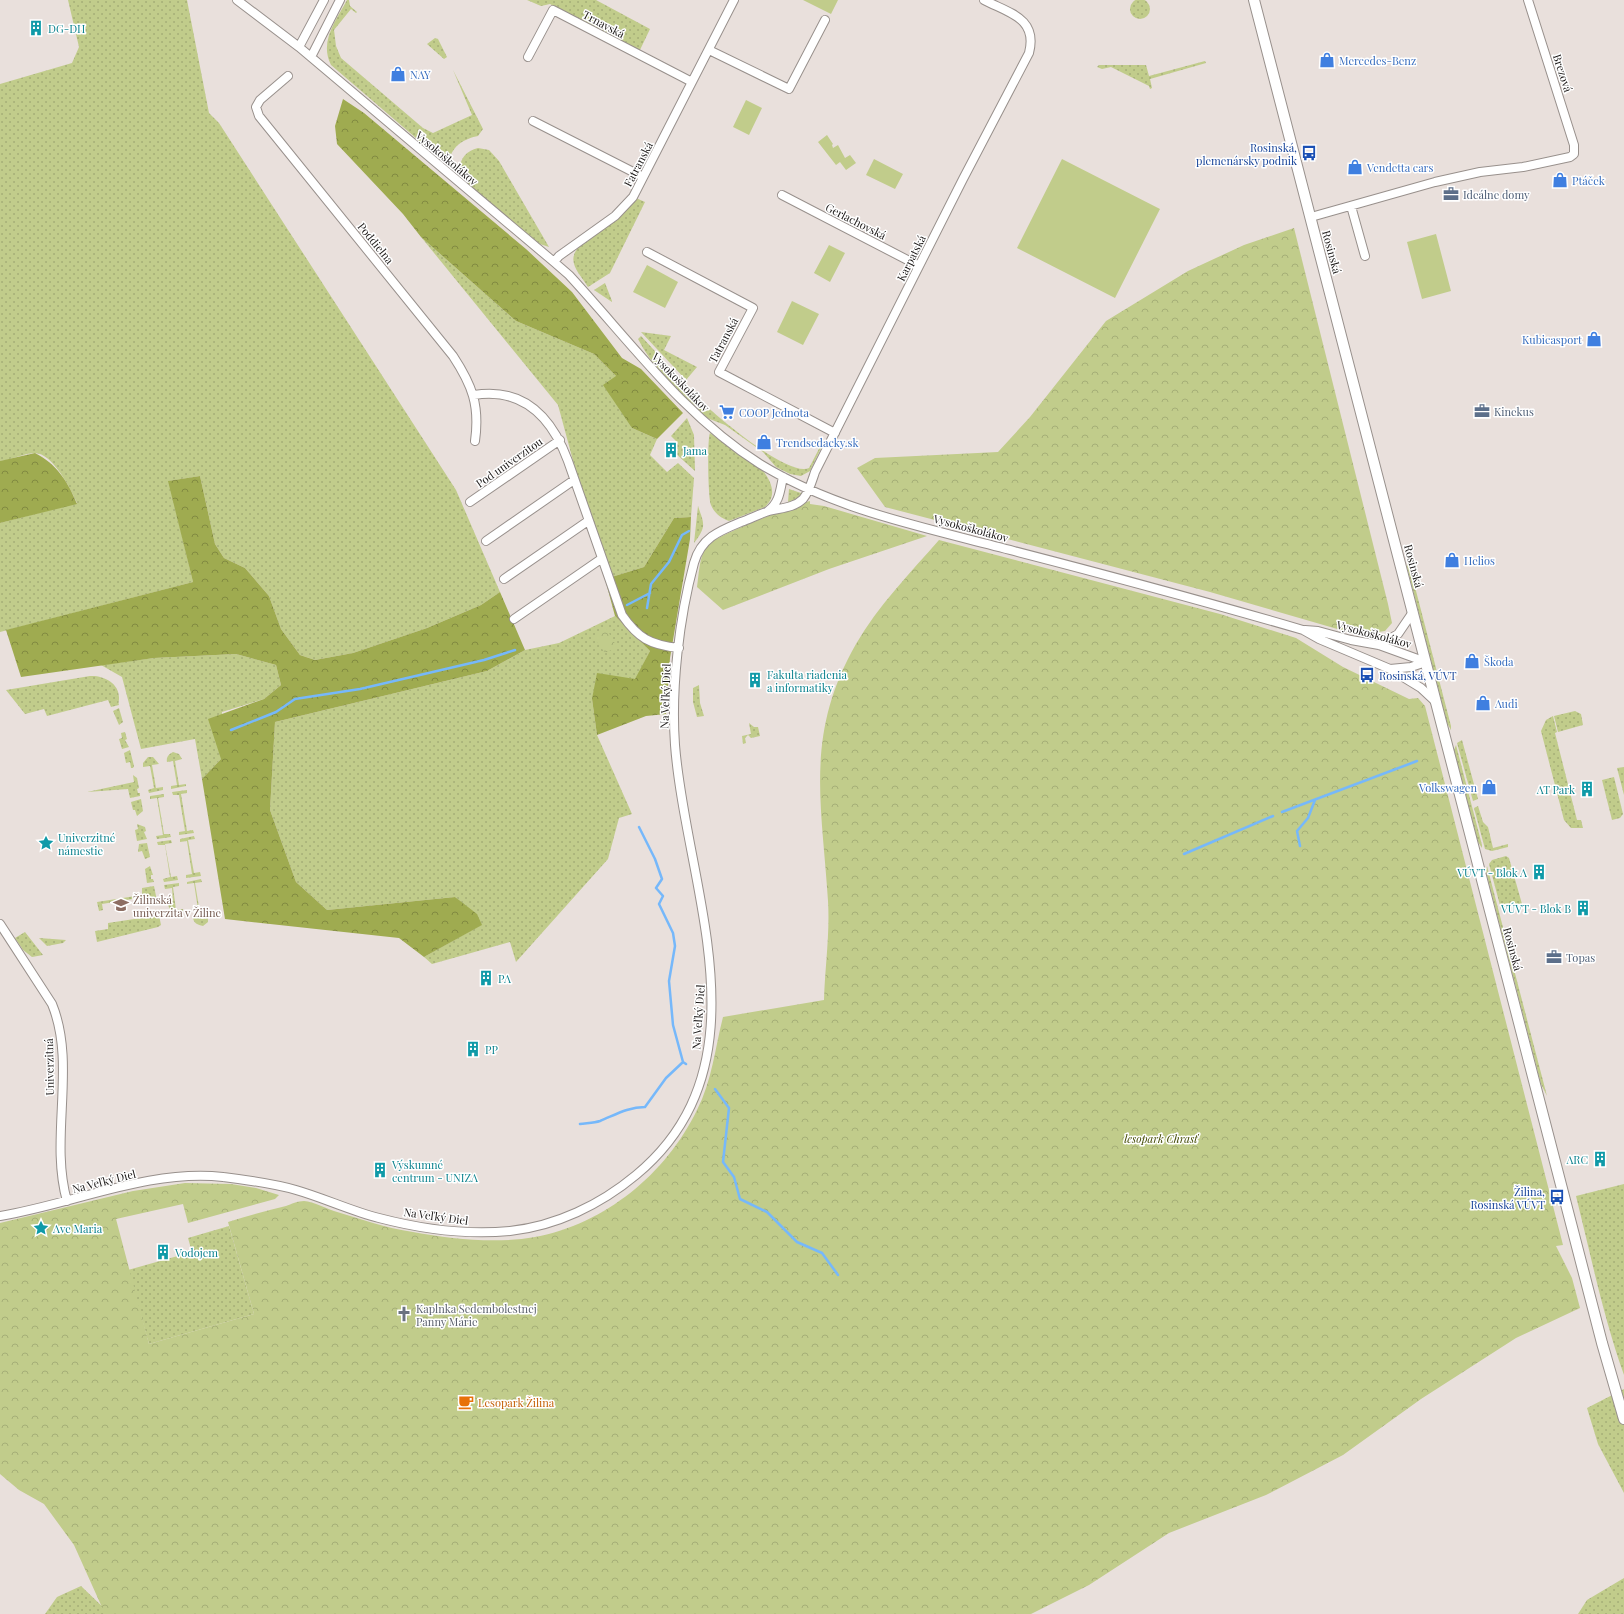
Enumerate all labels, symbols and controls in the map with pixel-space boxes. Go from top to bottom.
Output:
street label: Trnavská [580,7,628,42]
building icon: DG-DH [27,19,45,37]
place label: DG-DH [48,21,85,36]
shop icon: Mercedes-Benz [1318,51,1336,69]
street label: Brezová [1550,52,1576,94]
place label: Mercedes-Benz [1339,53,1416,68]
shop icon: NAY [389,65,407,83]
place label: NAY [410,67,431,82]
street label: Vysokoškolákov [412,127,482,189]
street label: Fatranská [620,139,656,189]
place label: Rosinská, plemenársky podnik [1196,140,1297,168]
bus stop icon: Rosinská, plemenársky podnik [1300,144,1318,162]
shop icon: Vendetta cars [1346,158,1364,176]
place label: Vendetta cars [1366,160,1434,175]
shop icon: Ptáček [1551,171,1569,189]
place label: Ptáček [1572,173,1605,188]
office icon: Ideálne domy [1442,185,1460,203]
place label: Ideálne domy [1463,187,1530,202]
street label: Gerlachovská [823,199,889,243]
street label: Poddielna [355,219,398,267]
street label: Rosinská [1319,229,1345,276]
street label: Karpatská [893,232,929,284]
street label: Tatranská [705,314,741,365]
shop icon: Kubicasport [1585,330,1603,348]
place label: Kubicasport [1522,332,1582,347]
street label: Vysokoškolákov [648,348,713,415]
office icon: Kinekus [1473,402,1491,420]
supermarket icon: COOP Jednota [718,403,736,421]
place label: Kinekus [1494,404,1534,419]
place label: COOP Jednota [739,405,810,420]
street label: Pod univerzitou [473,433,546,491]
shop icon: Trendsedacky.sk [755,433,773,451]
place label: Trendsedacky.sk [776,435,859,450]
building icon: Jama [662,441,680,459]
place label: Jama [682,443,708,458]
street label: Vysokoškolákov [931,511,1011,545]
street label: Rosinská [1401,543,1427,590]
shop icon: Helios [1443,551,1461,569]
place label: Helios [1464,553,1495,568]
street label: Vysokoškolákov [1334,617,1414,651]
shop icon: Škoda [1463,652,1481,670]
place label: Škoda [1484,654,1514,669]
street label: Na Veľký Diel [656,663,674,729]
bus stop icon: Rosinská, VÚVT [1358,666,1376,684]
place label: Fakulta riadenia a informatiky [767,667,847,695]
place label: Rosinská, VÚVT [1379,668,1457,683]
building icon: Fakulta riadenia a informatiky [746,671,764,689]
shop icon: Audi [1474,694,1492,712]
place label: Audi [1494,696,1518,711]
shop icon: Volkswagen [1480,778,1498,796]
place label: Volkswagen [1418,780,1477,795]
building icon: AT Park [1578,780,1596,798]
place label: AT Park [1536,782,1575,797]
place label: Univerzitné námestie [58,830,116,858]
place icon: Univerzitné námestie [37,834,55,852]
building icon: VÚVT - Blok A [1530,863,1548,881]
place label: VÚVT - Blok A [1456,865,1527,880]
place label: Žilinská univerzita v Žiline [133,892,222,920]
school or university icon: Žilinská univerzita v Žiline [112,896,130,914]
building icon: VÚVT - Blok B [1574,899,1592,917]
place label: VÚVT - Blok B [1500,901,1571,916]
street label: Rosinská [1500,926,1526,973]
office icon: Topas [1545,948,1563,966]
place label: Topas [1566,950,1595,965]
building icon: PA [477,969,495,987]
place label: PA [498,971,511,986]
street label: Na Veľký Diel [688,984,708,1050]
street label: Univerzitná [41,1038,57,1096]
building icon: PP [464,1040,482,1058]
place label: PP [485,1042,498,1057]
park label: lesopark Chrasť [1124,1131,1200,1146]
building icon: ARC [1591,1150,1609,1168]
place label: ARC [1566,1152,1588,1167]
place label: Výskumné centrum - UNIZA [391,1157,478,1185]
building icon: Výskumné centrum - UNIZA [371,1161,389,1179]
street label: Na Veľký Diel [71,1166,137,1196]
place label: Žilina, Rosinská VÚVT [1470,1184,1545,1212]
bus stop icon: Žilina, Rosinská VÚVT [1548,1188,1566,1206]
street label: Na Veľký Diel [403,1204,469,1228]
place icon: Ave Maria [32,1219,50,1237]
place label: Ave Maria [52,1221,103,1236]
building icon: Vodojem [154,1243,172,1261]
place label: Vodojem [174,1245,218,1260]
place label: Kaplnka Sedembolestnej Panny Márie [416,1301,537,1329]
church icon: Kaplnka Sedembolestnej Panny Márie [395,1305,413,1323]
cafe icon: Lesopark Žilina [457,1393,475,1411]
place label: Lesopark Žilina [478,1395,555,1410]

